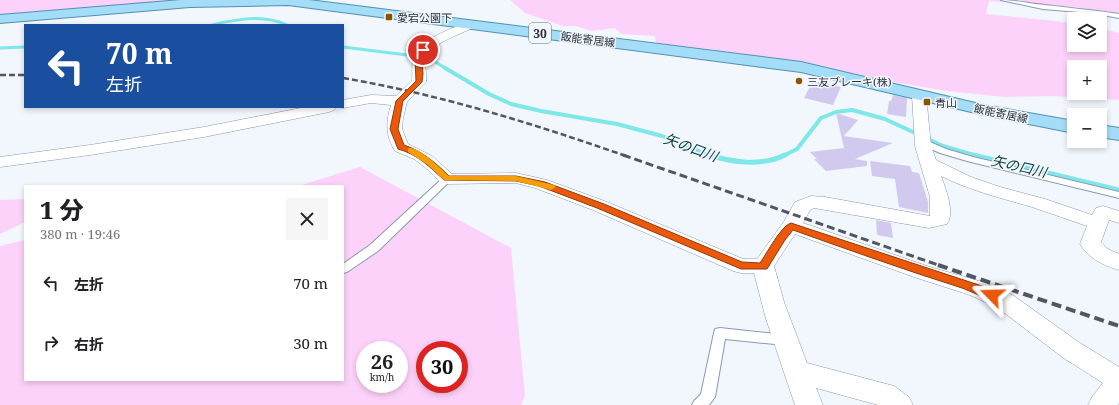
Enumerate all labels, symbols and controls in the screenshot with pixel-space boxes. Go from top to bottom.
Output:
place label: 愛宕公園下 [397,10,452,25]
marker: 愛宕公園下 [384,12,394,22]
map controls [1067,12,1107,148]
button: layers [1067,12,1107,52]
road number: 30 [529,23,551,43]
street label: 飯能寄居線 [560,28,616,50]
pin [406,33,440,67]
text: 70 m [106,34,173,72]
icon: arrive [412,39,434,61]
icon: left [40,40,92,92]
button: + [1067,60,1107,100]
text: 左折 [106,72,142,96]
place label: 三友ブレーキ(株) [807,74,892,89]
marker: 三友ブレーキ(株) [794,76,804,86]
place label: 青山 [935,95,957,110]
marker: 青山 [922,97,932,107]
street label: 飯能寄居線 [973,100,1029,126]
button: − [1067,108,1107,148]
water label: 矢の口川 [661,128,722,166]
water label: 矢の口川 [990,150,1050,182]
text: 1 分 [40,193,84,226]
button: close [286,198,328,240]
text: 380 m · 19:46 [40,225,120,243]
icon: left [40,272,62,294]
text: 70 m [293,273,328,293]
text: 左折 [74,274,104,294]
position arrow [971,274,1013,316]
icon: right [40,332,62,354]
text: 30 m [293,333,328,353]
text: 右折 [74,334,104,354]
speed limit sign: 30 [416,341,468,393]
text: 26 [371,348,393,375]
text: km/h [370,370,394,384]

